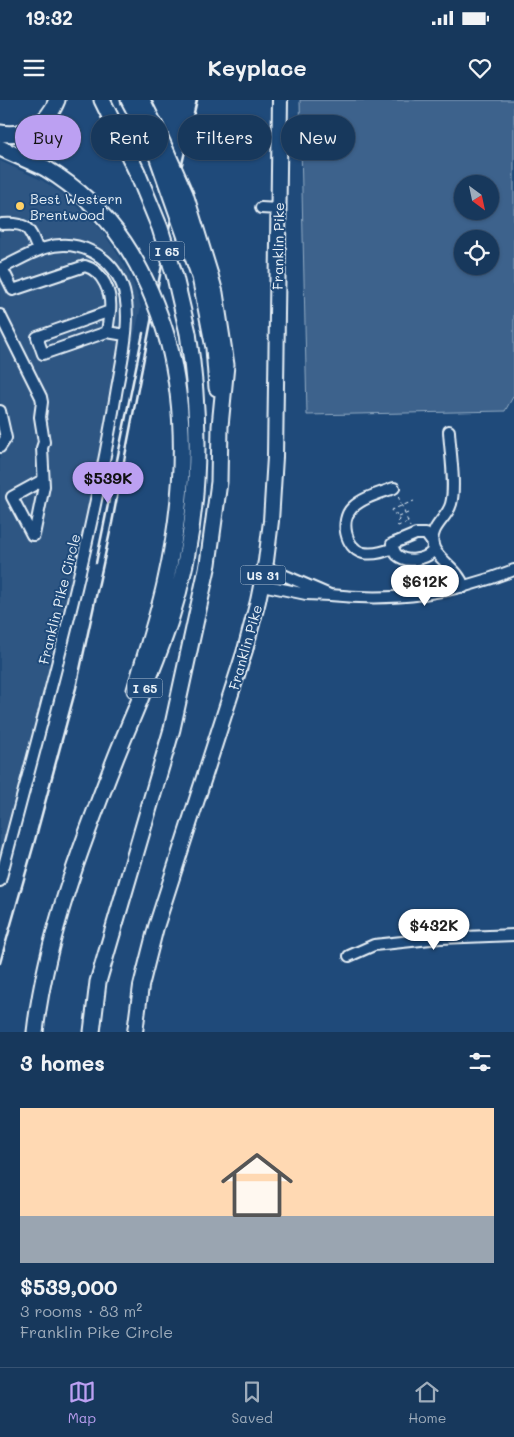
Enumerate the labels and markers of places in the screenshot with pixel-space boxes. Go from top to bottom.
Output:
place label: Best Western Brentwood [30,189,122,224]
marker: Best Western Brentwood [14,200,26,212]
pin: $539K [73,462,143,504]
pin: $612K [390,564,460,607]
pin: $432K [399,908,469,951]

